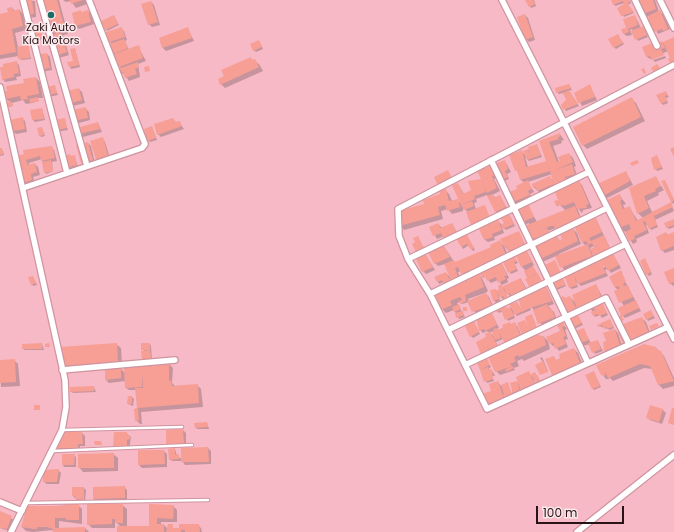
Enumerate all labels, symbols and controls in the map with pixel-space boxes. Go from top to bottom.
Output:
marker: Zaki Auto Kia Motors [46,10,56,20]
place label: Zaki Auto Kia Motors [22,21,80,47]
scale bar [538,498,626,524]
text: 100 m [543,504,577,521]

